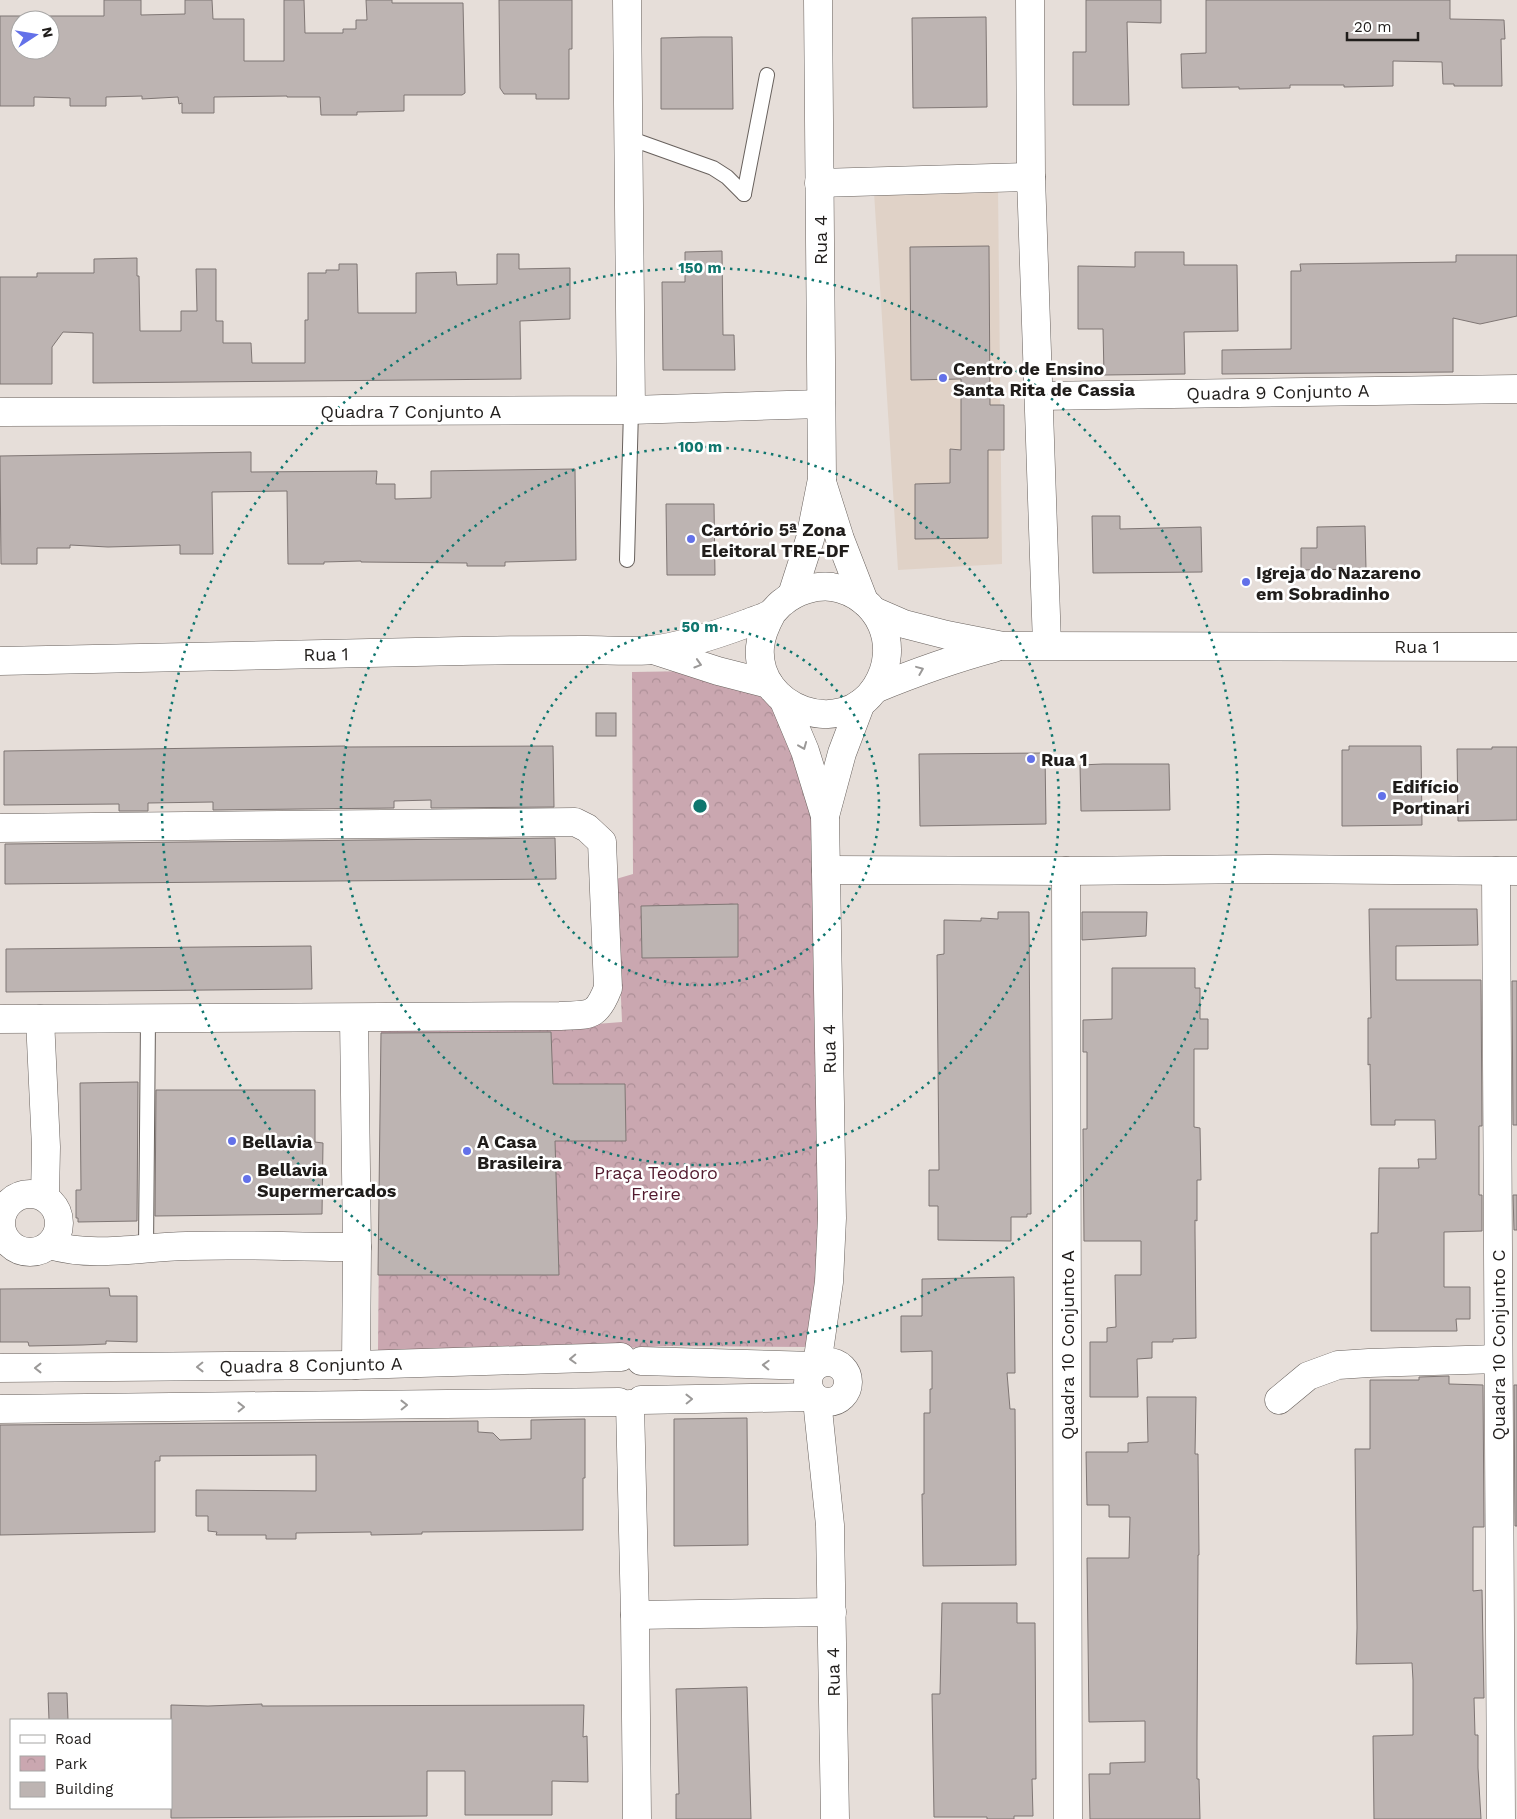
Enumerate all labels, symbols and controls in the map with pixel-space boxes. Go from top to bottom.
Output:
north arrow [10,10,60,60]
scale bar [1347,10,1418,42]
text: 20 m [1354,18,1392,36]
text: N [39,26,57,39]
street label: Rua 4 [810,215,831,265]
text: 150 m [678,259,722,277]
place label: Centro de Ensino Santa Rita de Cassia [953,358,1135,400]
marker: Centro de Ensino Santa Rita de Cassia [937,372,949,384]
street label: Quadra 9 Conjunto A [1186,380,1370,404]
street label: Quadra 7 Conjunto A [321,401,502,422]
text: 100 m [678,438,722,456]
place label: Cartório 5ª Zona Eleitoral TRE-DF [701,519,850,561]
marker: Cartório 5ª Zona Eleitoral TRE-DF [685,533,697,545]
place label: Igreja do Nazareno em Sobradinho [1256,562,1421,604]
marker: Igreja do Nazareno em Sobradinho [1240,576,1252,588]
text: 50 m [682,618,718,636]
street label: Rua 1 [1394,636,1440,657]
street label: Rua 1 [303,643,349,665]
one-way arrow [693,659,701,669]
one-way arrow [915,666,924,677]
one-way arrow [797,741,807,750]
place label: Rua 1 [1041,749,1087,770]
marker: Rua 1 [1025,753,1037,765]
place label: Edifício Portinari [1392,776,1470,818]
marker: Edifício Portinari [1376,790,1388,802]
centre of rings [691,797,709,815]
street label: Rua 4 [818,1024,840,1074]
place label: Bellavia [242,1131,313,1152]
place label: A Casa Brasileira [477,1131,562,1173]
marker: Bellavia [226,1135,238,1147]
marker: A Casa Brasileira [461,1145,473,1157]
place label: Bellavia Supermercados [257,1159,397,1201]
park label: Praça Teodoro Freire [594,1162,718,1204]
marker: Bellavia Supermercados [241,1173,253,1185]
street label: Quadra 10 Conjunto C [1488,1249,1509,1441]
street label: Quadra 10 Conjunto A [1057,1250,1078,1440]
street label: Quadra 8 Conjunto A [219,1353,403,1377]
one-way arrow [568,1354,576,1364]
one-way arrow [761,1359,769,1370]
one-way arrow [196,1362,204,1372]
one-way arrow [33,1363,41,1373]
one-way arrow [686,1394,694,1404]
one-way arrow [400,1400,408,1410]
one-way arrow [238,1402,245,1412]
street label: Rua 4 [822,1647,844,1697]
legend [10,1719,172,1809]
text: Road [55,1730,92,1748]
text: Park [55,1755,88,1773]
text: Building [55,1780,113,1798]

